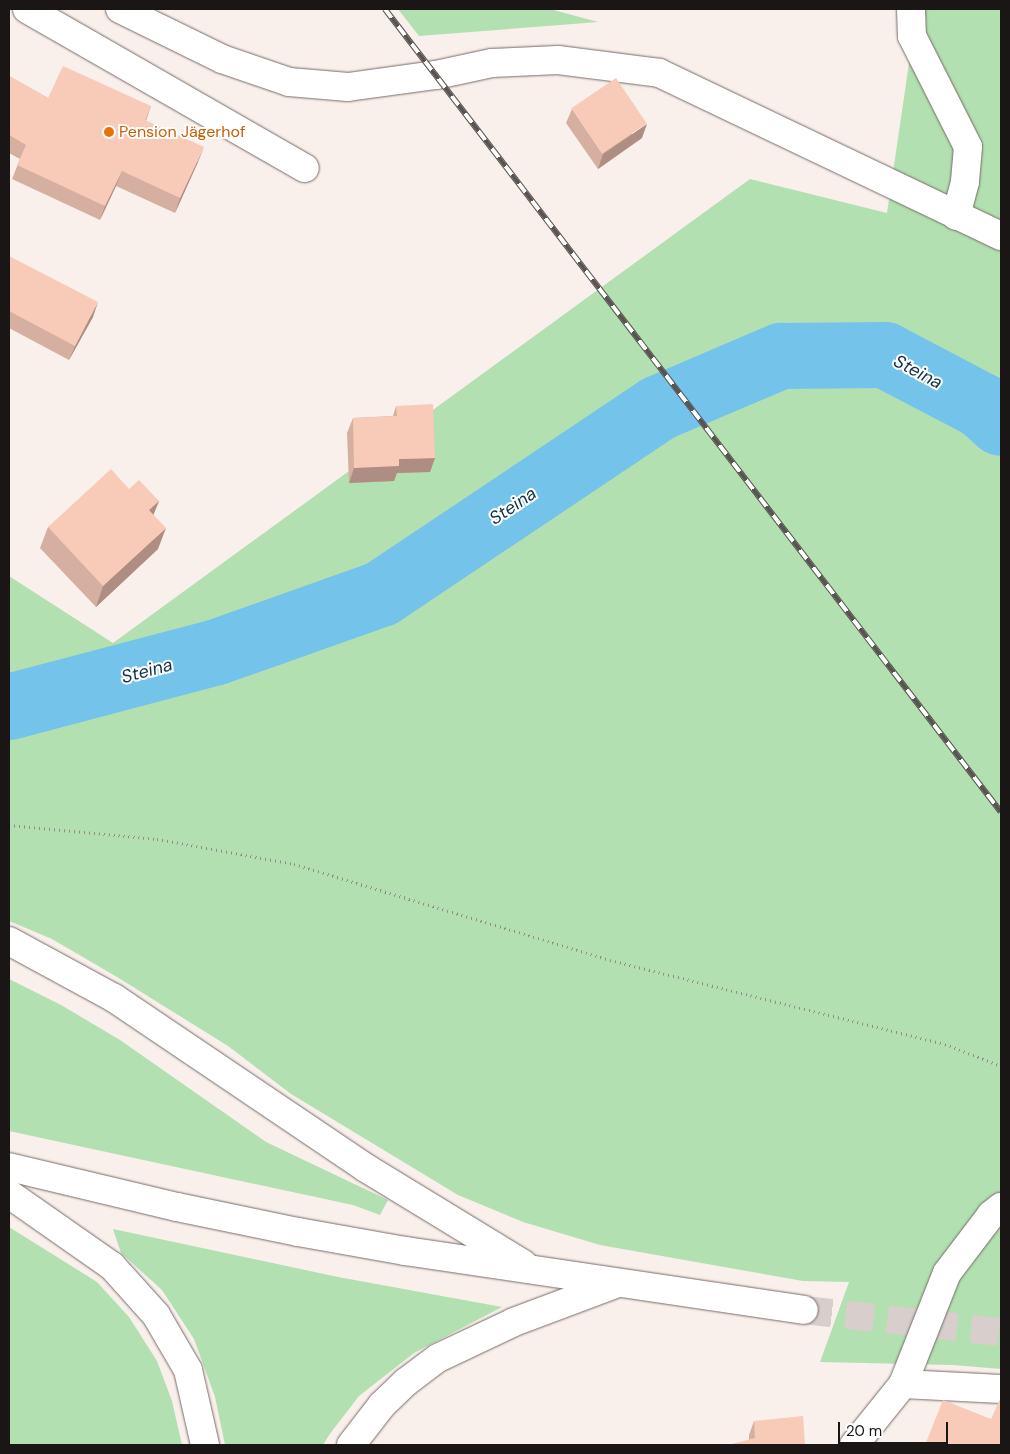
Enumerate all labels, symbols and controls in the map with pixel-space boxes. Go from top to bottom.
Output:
place label: Pension Jägerhof [119,122,245,142]
marker: Pension Jägerhof [103,126,115,138]
water label: Steina [890,350,946,394]
water label: Steina [485,482,541,530]
water label: Steina [119,654,175,688]
scale bar [840,1412,950,1444]
text: 20 m [846,1421,882,1441]

